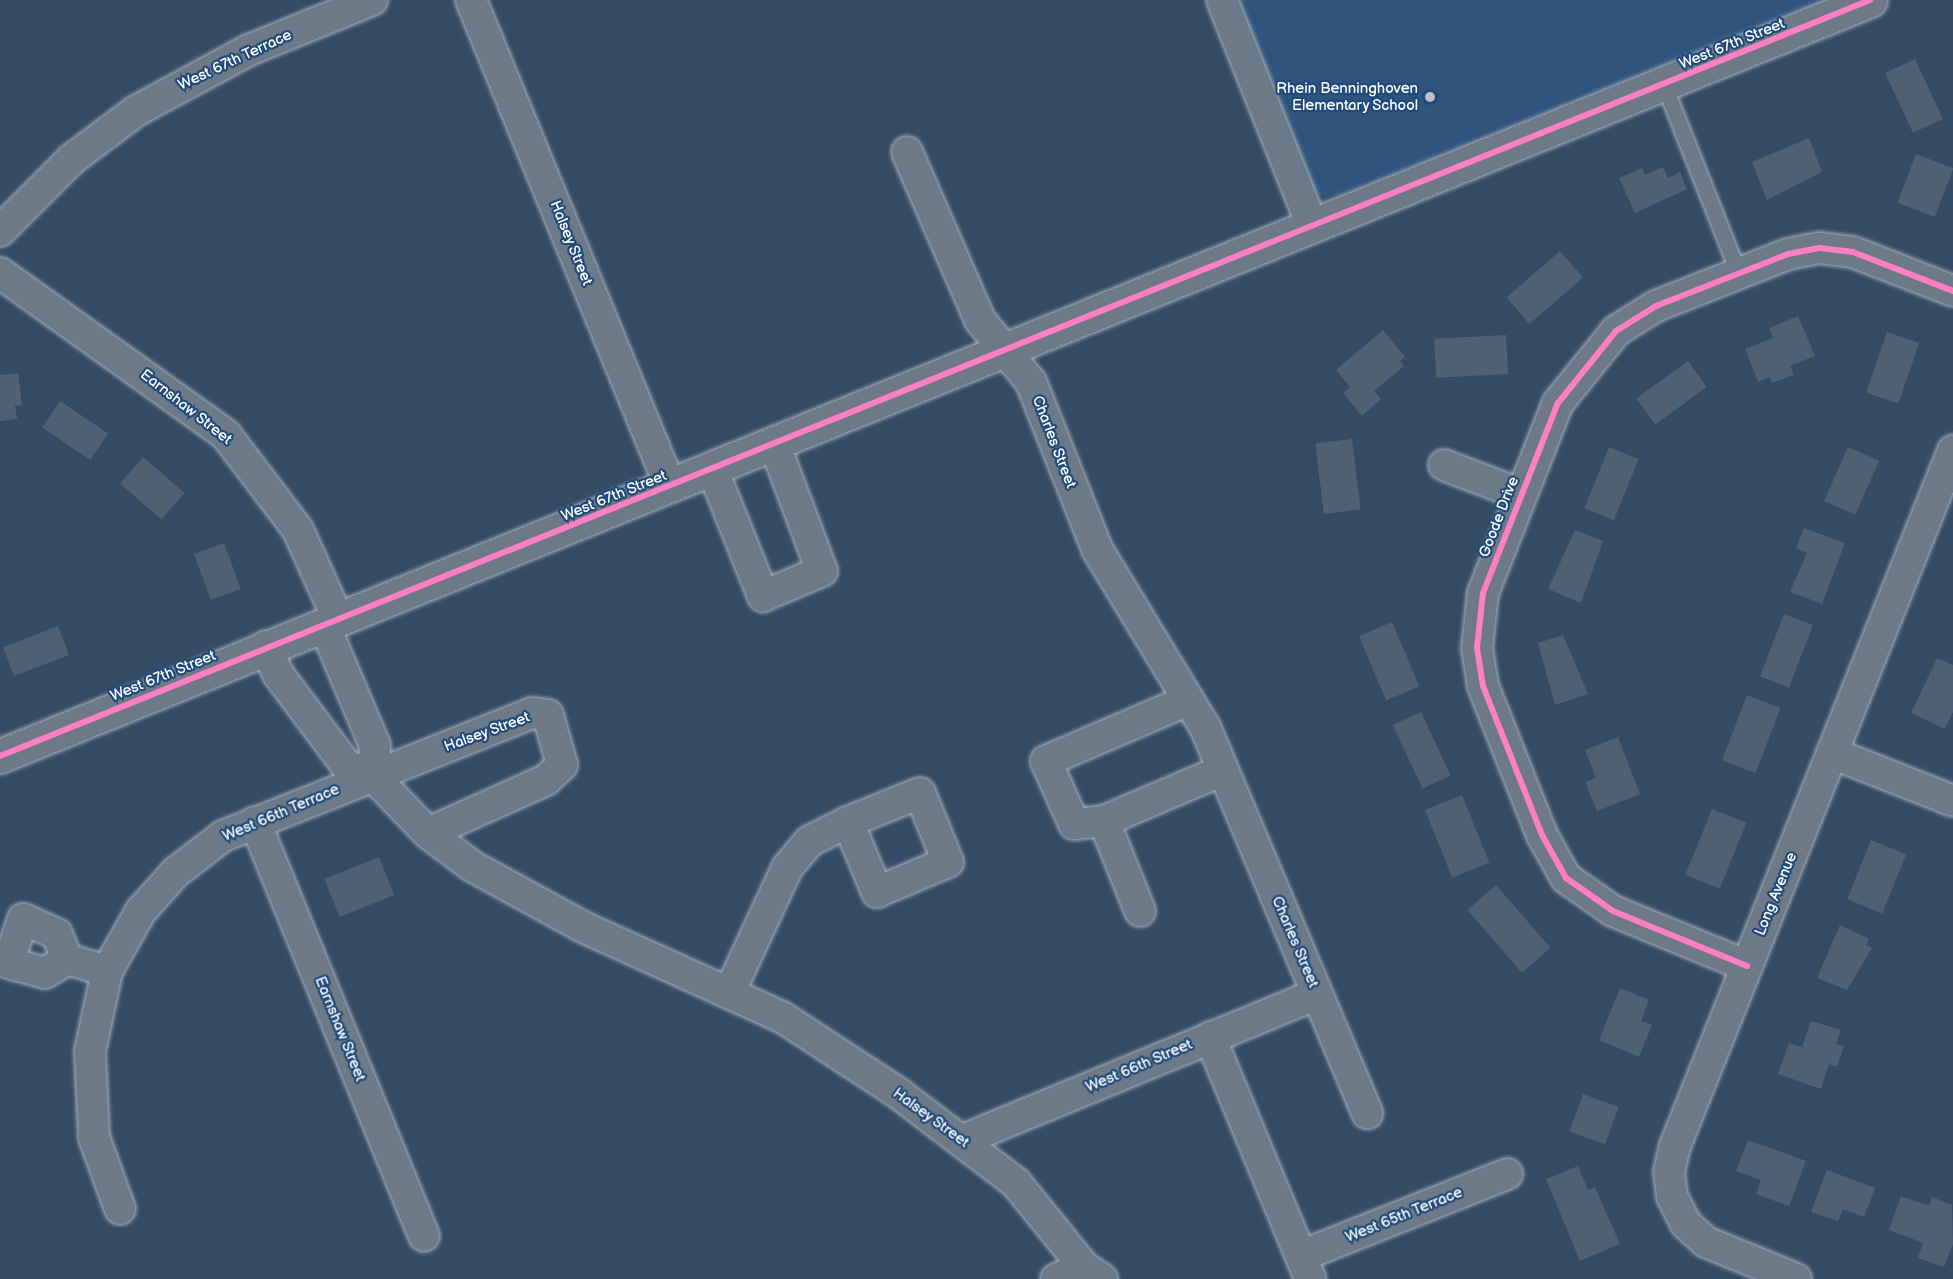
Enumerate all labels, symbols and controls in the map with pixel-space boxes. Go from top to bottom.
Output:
street label: West 67th Street [1676,15,1788,73]
street label: West 67th Terrace [175,26,295,94]
place label: Rhein Benninghoven Elementary School [1276,79,1418,114]
marker: Rhein Benninghoven Elementary School [1423,90,1437,104]
street label: Halsey Street [546,197,596,289]
street label: Earnshaw Street [136,366,236,448]
street label: Charles Street [1028,393,1080,491]
street label: West 67th Street [558,467,670,525]
street label: Goode Drive [1475,474,1523,560]
street label: West 67th Street [107,647,219,705]
street label: Halsey Street [441,708,533,756]
street label: West 66th Terrace [220,780,342,846]
street label: Long Avenue [1751,850,1801,938]
street label: Charles Street [1268,894,1322,990]
street label: Earnshaw Street [311,974,369,1084]
street label: West 66th Street [1083,1035,1195,1097]
street label: Halsey Street [889,1084,973,1152]
street label: West 65th Terrace [1343,1183,1465,1247]

